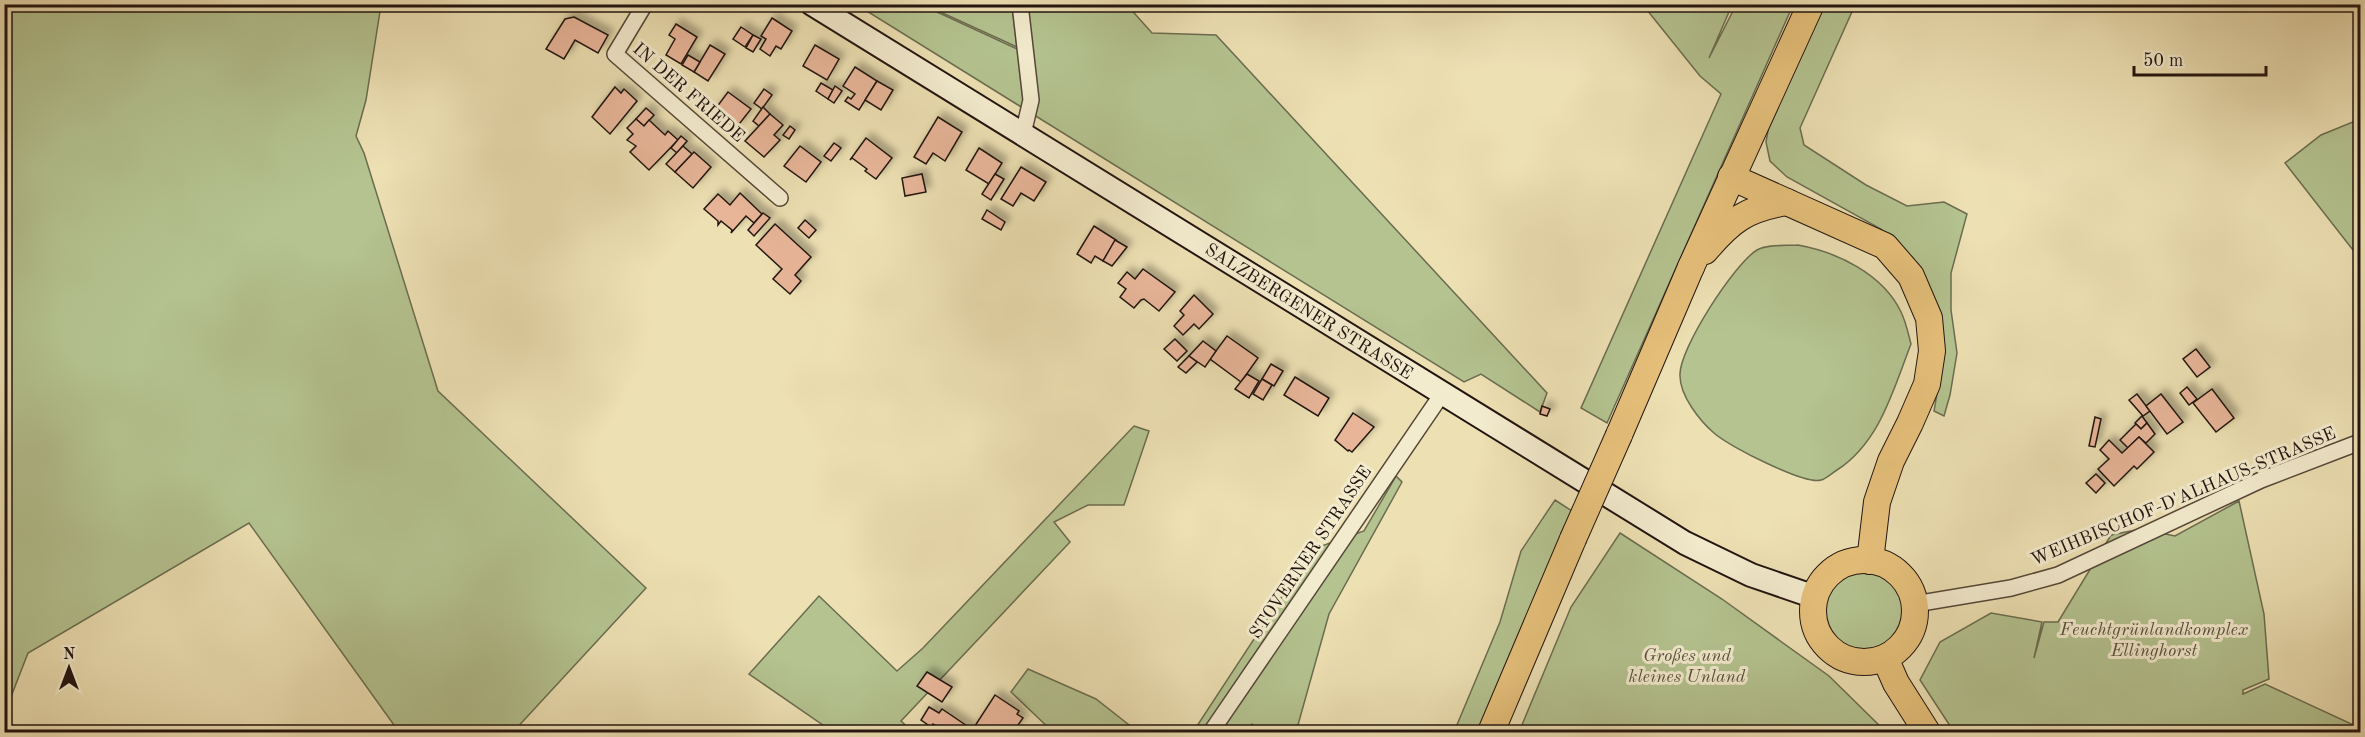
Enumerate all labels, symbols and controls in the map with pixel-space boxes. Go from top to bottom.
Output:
scale bar [2134,39,2266,77]
street label: IN DER FRIEDE [629,40,748,146]
text: 50 m [2143,52,2183,70]
street label: SALZBERGENER STRASSE [1202,240,1415,383]
street label: WEIHBISCHOF-D'ALHAUS-STRASSE [2028,424,2338,570]
street label: STOVERNER STRASSE [1246,463,1375,642]
park label: Feuchtgrünlandkomplex Ellinghorst [2059,621,2248,660]
north arrow [39,638,99,698]
text: N [63,647,76,663]
park label: Großes und kleines Unland [1629,647,1746,686]

